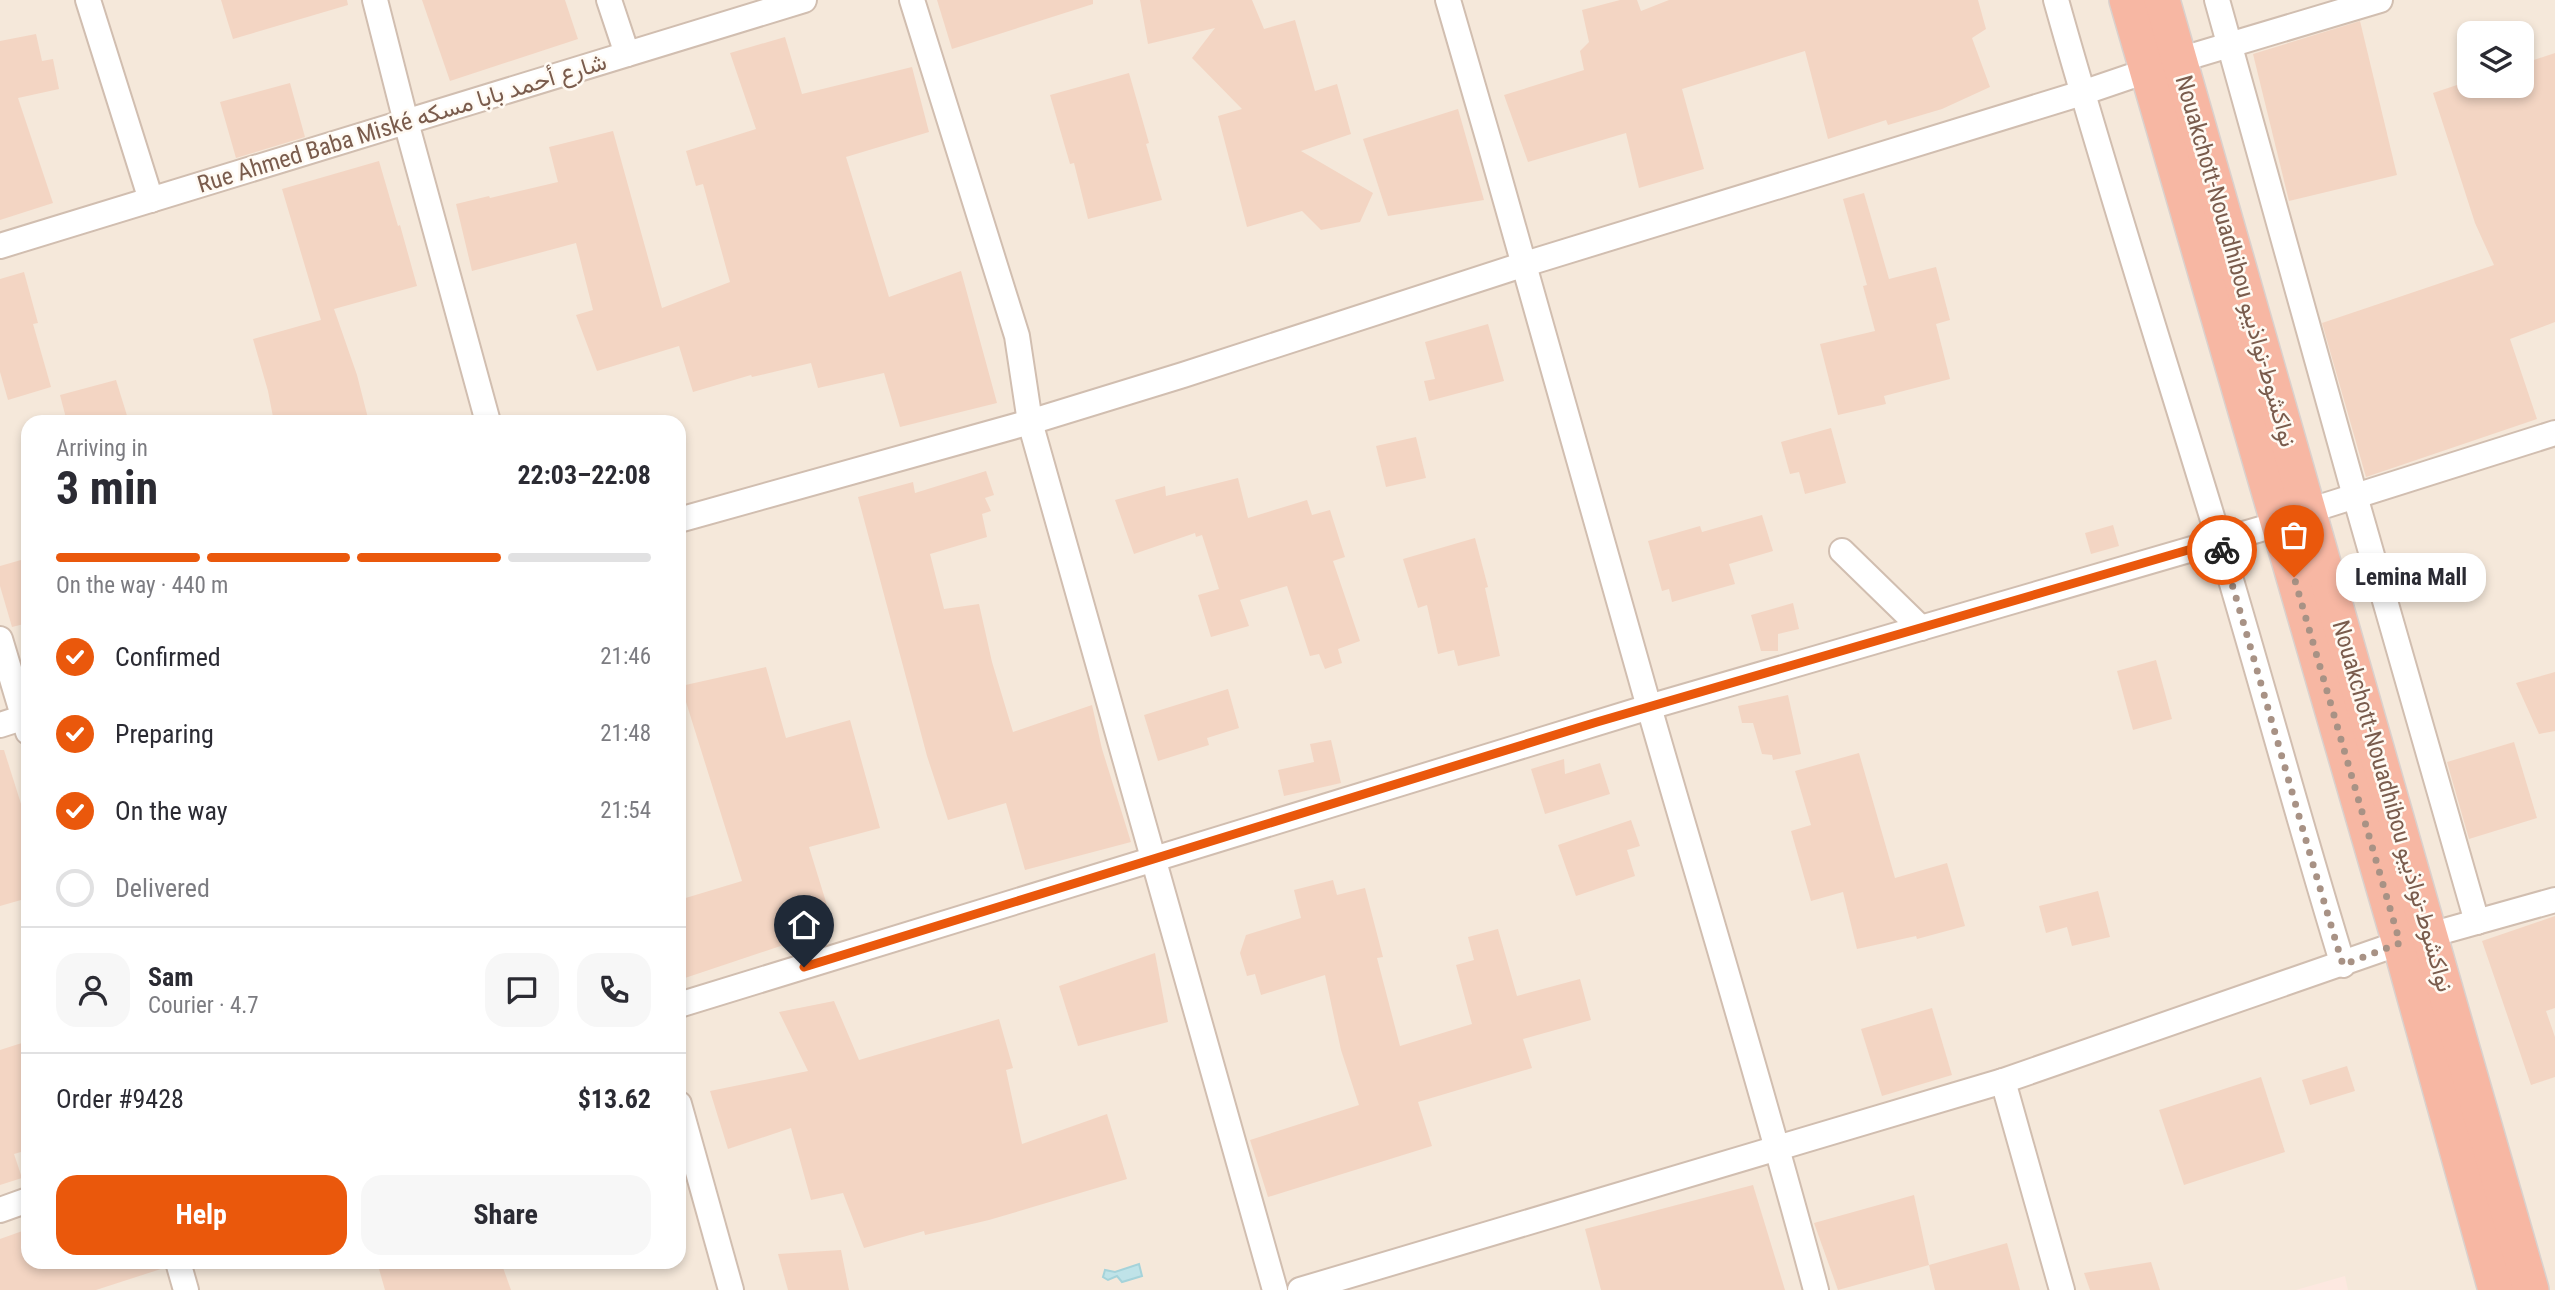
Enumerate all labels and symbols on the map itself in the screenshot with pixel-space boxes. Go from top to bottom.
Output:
street label: Rue Ahmed Baba Miské شارع أحمد بابا مسكه [194,47,610,201]
street label: Nouakchott-Nouadhibou نواكشوط-نواذيبو [2169,72,2303,450]
pin [2264,505,2324,577]
courier [2187,515,2257,585]
callout: Lemina Mall [2336,552,2486,602]
street label: Nouakchott-Nouadhibou نواكشوط-نواذيبو [2326,617,2460,995]
pin [774,895,834,967]

